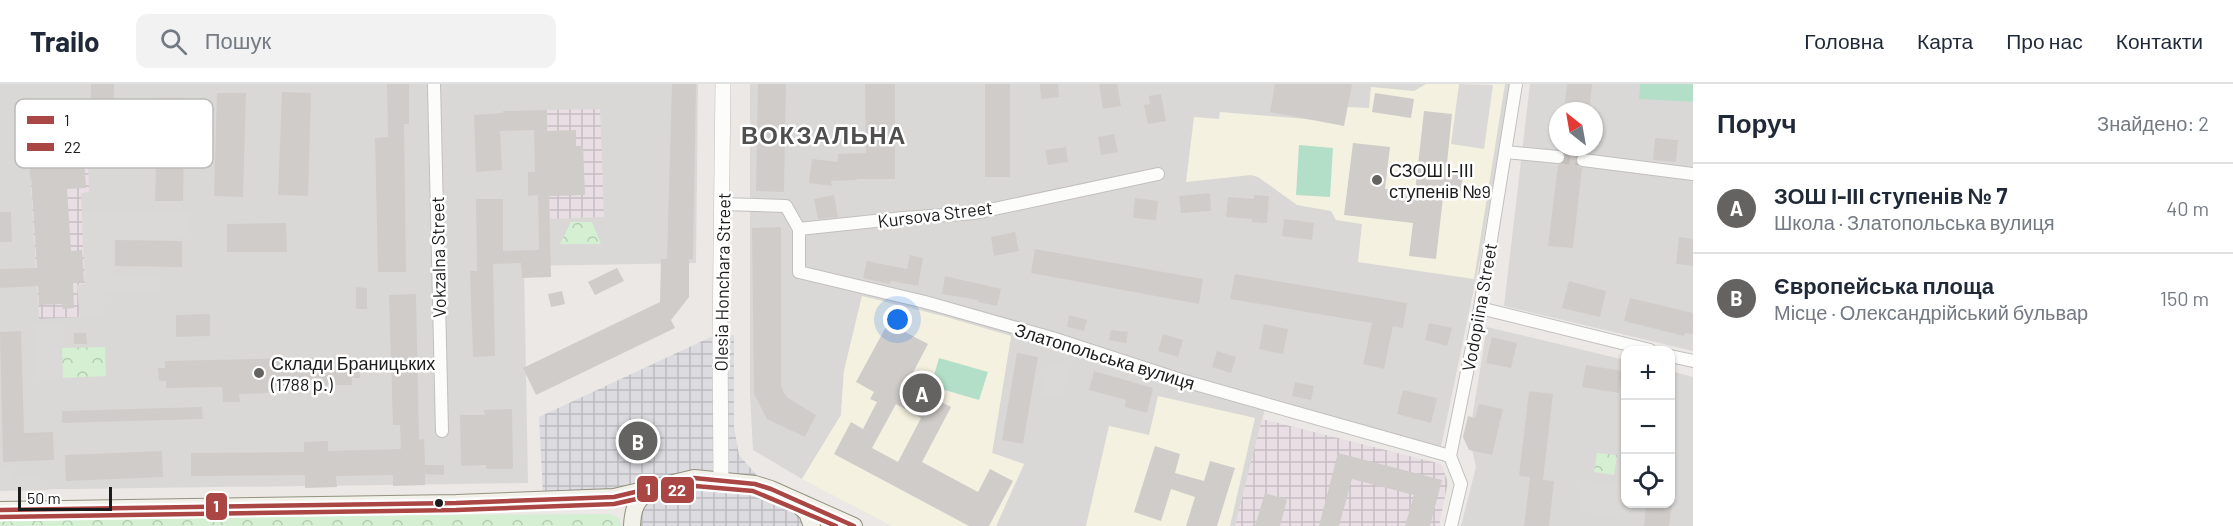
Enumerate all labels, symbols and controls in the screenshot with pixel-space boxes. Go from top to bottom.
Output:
search box [136,14,556,68]
text: Trailo [30,24,100,58]
icon: search [157,25,190,58]
text: Пошук [205,27,271,53]
text: Головна [1804,28,1884,53]
text: Карта [1917,28,1973,53]
text: Про нас [2006,28,2083,53]
text: Контакти [2116,28,2203,53]
legend [15,99,213,168]
north arrow [1549,102,1603,156]
text: Поруч [1717,107,1797,138]
text: 1 [64,110,70,129]
text: Знайдено: 2 [2097,111,2209,135]
district label: ВОКЗАЛЬНА [741,120,907,149]
text: 22 [64,137,81,156]
place label: СЗОШ І-ІІІ ступенів №9 [1389,159,1491,202]
marker: СЗОШ І-ІІІ ступенів №9 [1370,173,1384,187]
text: ЗОШ І-ІІІ ступенів № 7 [1774,182,2007,208]
street label: Olesia Honchara Street [709,192,735,372]
street label: Vokzalna Street [426,196,450,318]
street label: Kursova Street [876,196,994,232]
text: A [1730,196,1743,220]
text: 40 m [2166,196,2209,220]
text: Школа · Златопольська вулиця [1774,210,2055,234]
street label: Vodopiina Street [1457,241,1501,373]
text: Європейська площа [1774,272,1994,298]
text: B [1730,286,1743,310]
text: 150 m [2160,286,2209,310]
text: Місце · Олександрійський бульвар [1774,300,2088,324]
your location [883,305,912,334]
street label: Златопольська вулиця [1012,318,1198,394]
map controls [1621,346,1675,508]
button: + [1621,346,1675,400]
place label: Склади Браницьких (1788 р.) [270,352,435,395]
marker: Склади Браницьких (1788 р.) [252,366,266,380]
pin: A [902,370,942,416]
button: − [1621,400,1675,454]
pin: B [618,418,658,464]
button: locate [1621,454,1675,508]
line badge: 1 [636,475,659,503]
line badge: 22 [660,476,695,504]
text: 1 [645,479,651,498]
text: 22 [668,480,686,499]
scale bar [18,484,112,512]
text: 50 m [27,488,61,507]
line badge: 1 [205,492,228,521]
text: 1 [213,496,219,515]
unlabelled marker [433,497,445,509]

